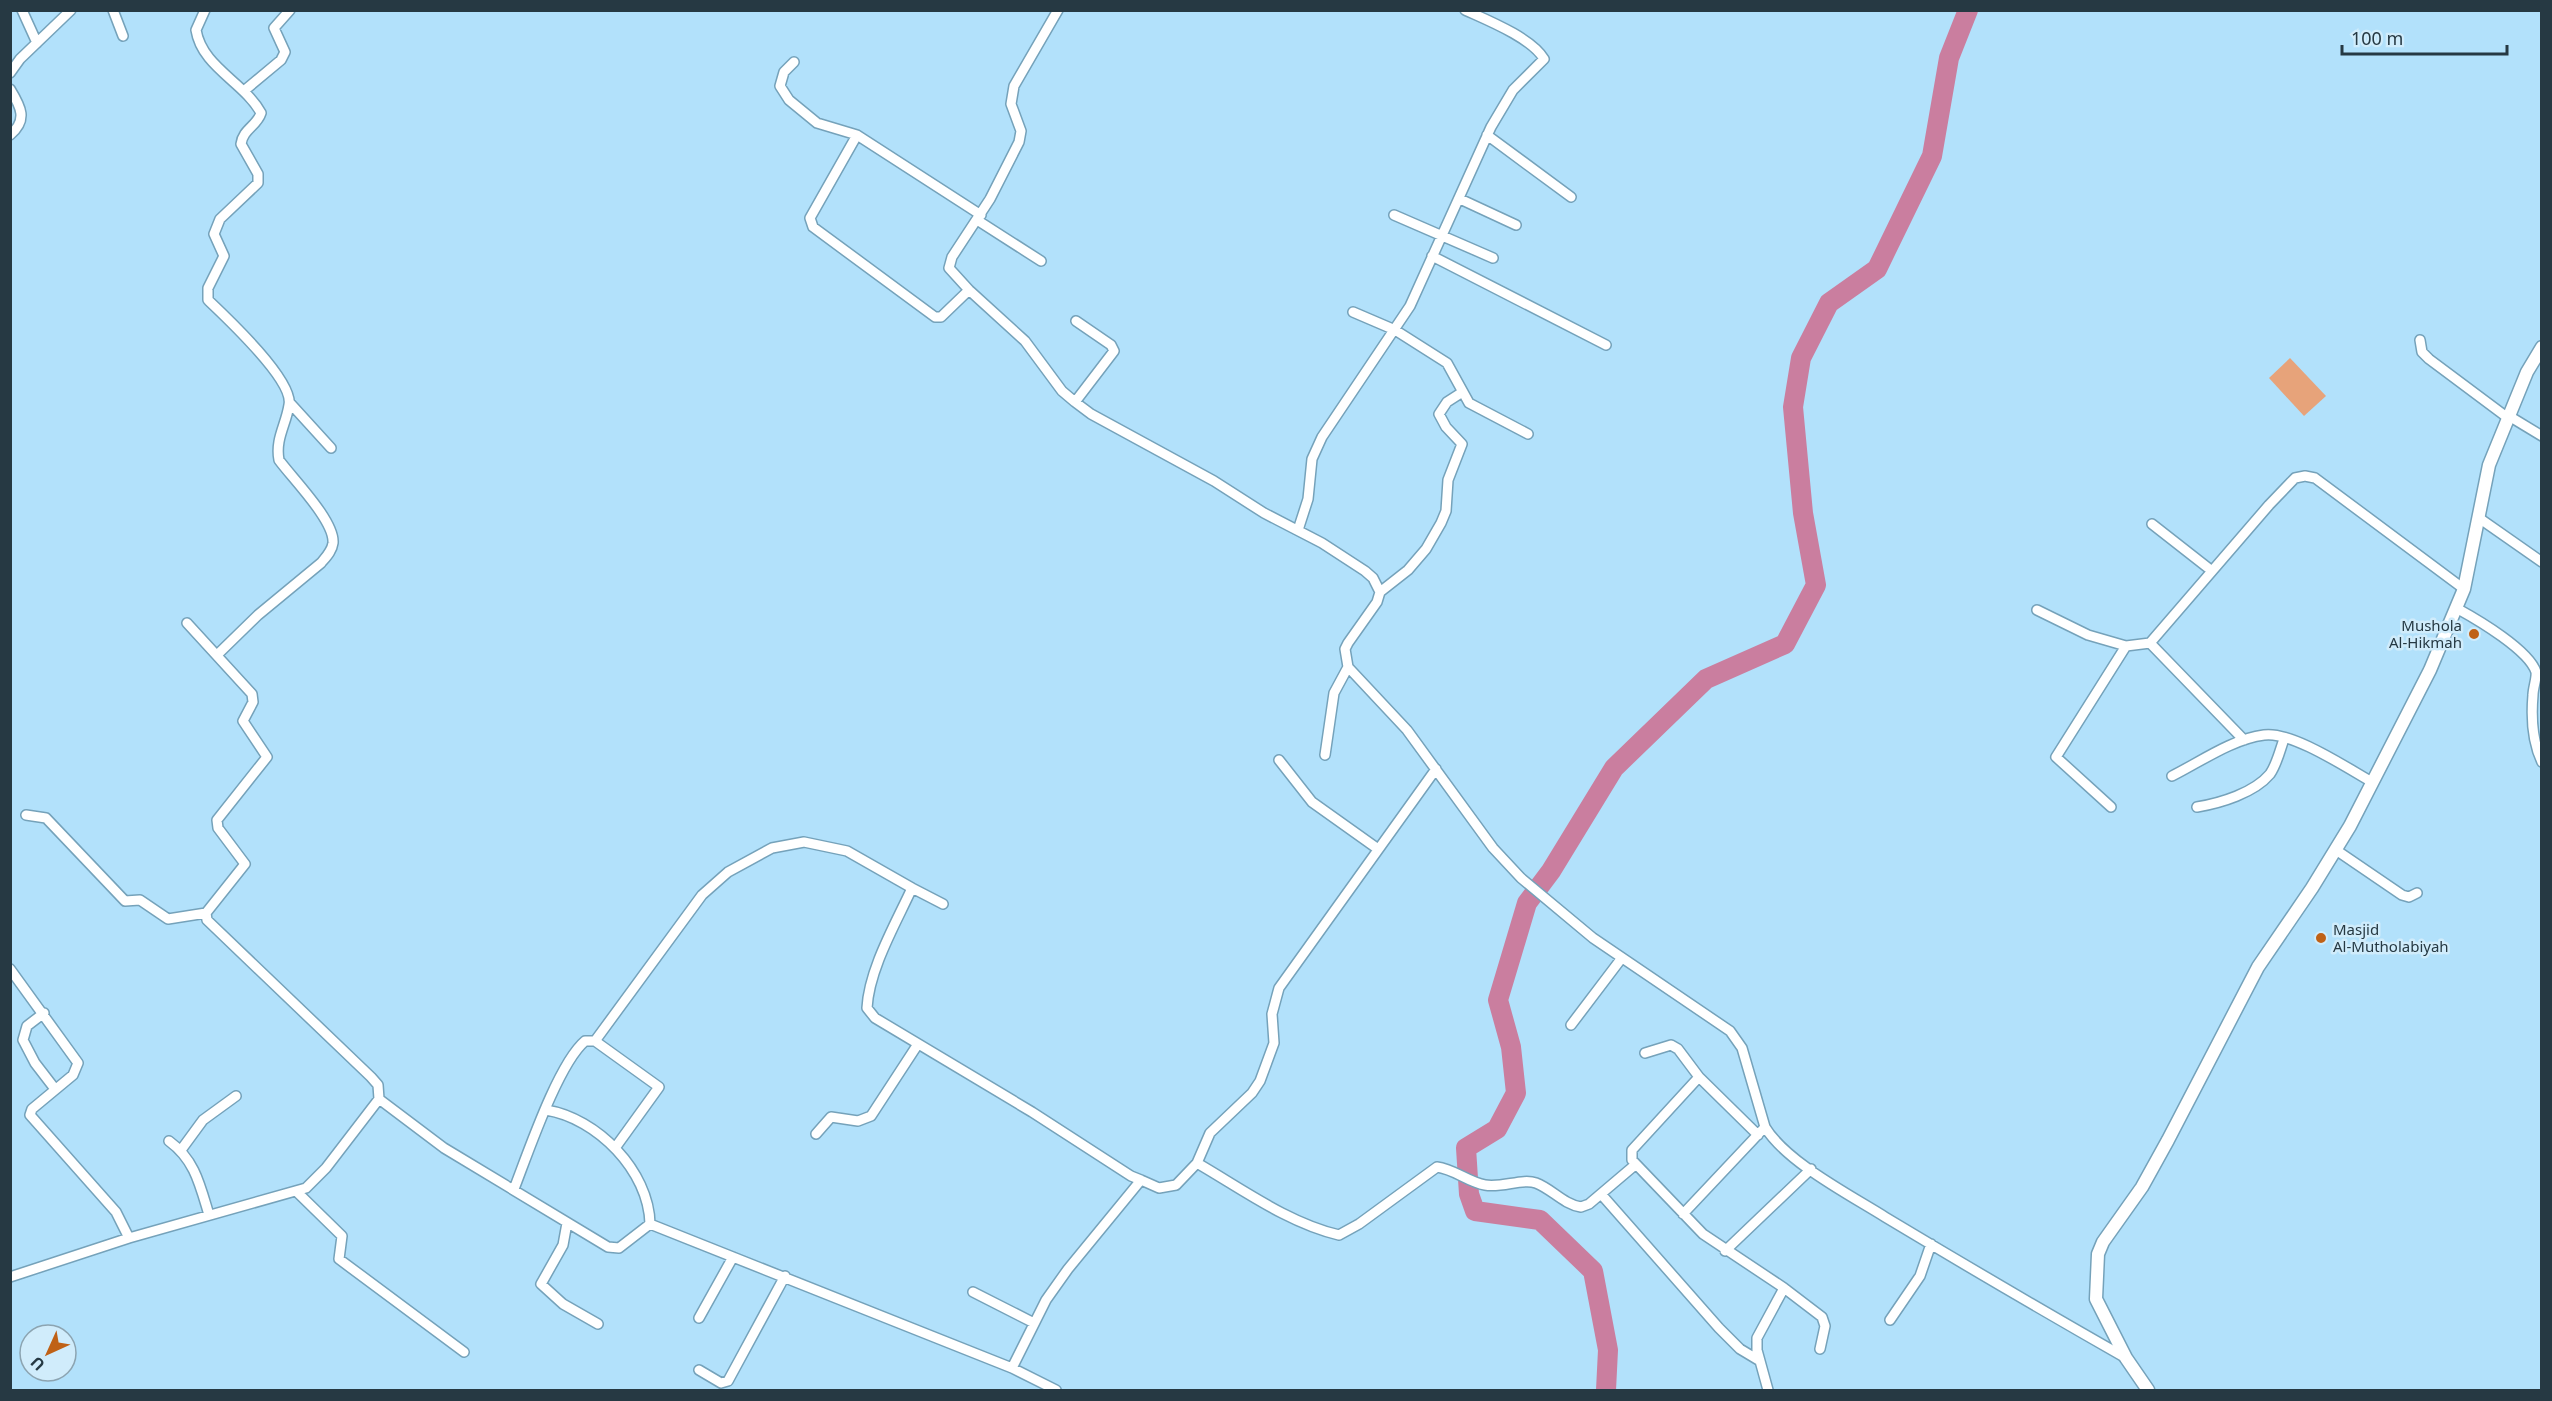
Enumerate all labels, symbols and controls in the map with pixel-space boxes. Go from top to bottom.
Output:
scale bar [2342,18,2507,56]
text: 100 m [2351,26,2403,50]
place label: Mushola Al-Hikmah [2389,615,2462,652]
marker: Mushola Al-Hikmah [2467,627,2481,641]
place label: Masjid Al-Mutholabiyah [2333,919,2449,956]
marker: Masjid Al-Mutholabiyah [2314,931,2328,945]
north arrow [18,1323,78,1383]
text: U [25,1352,49,1376]

